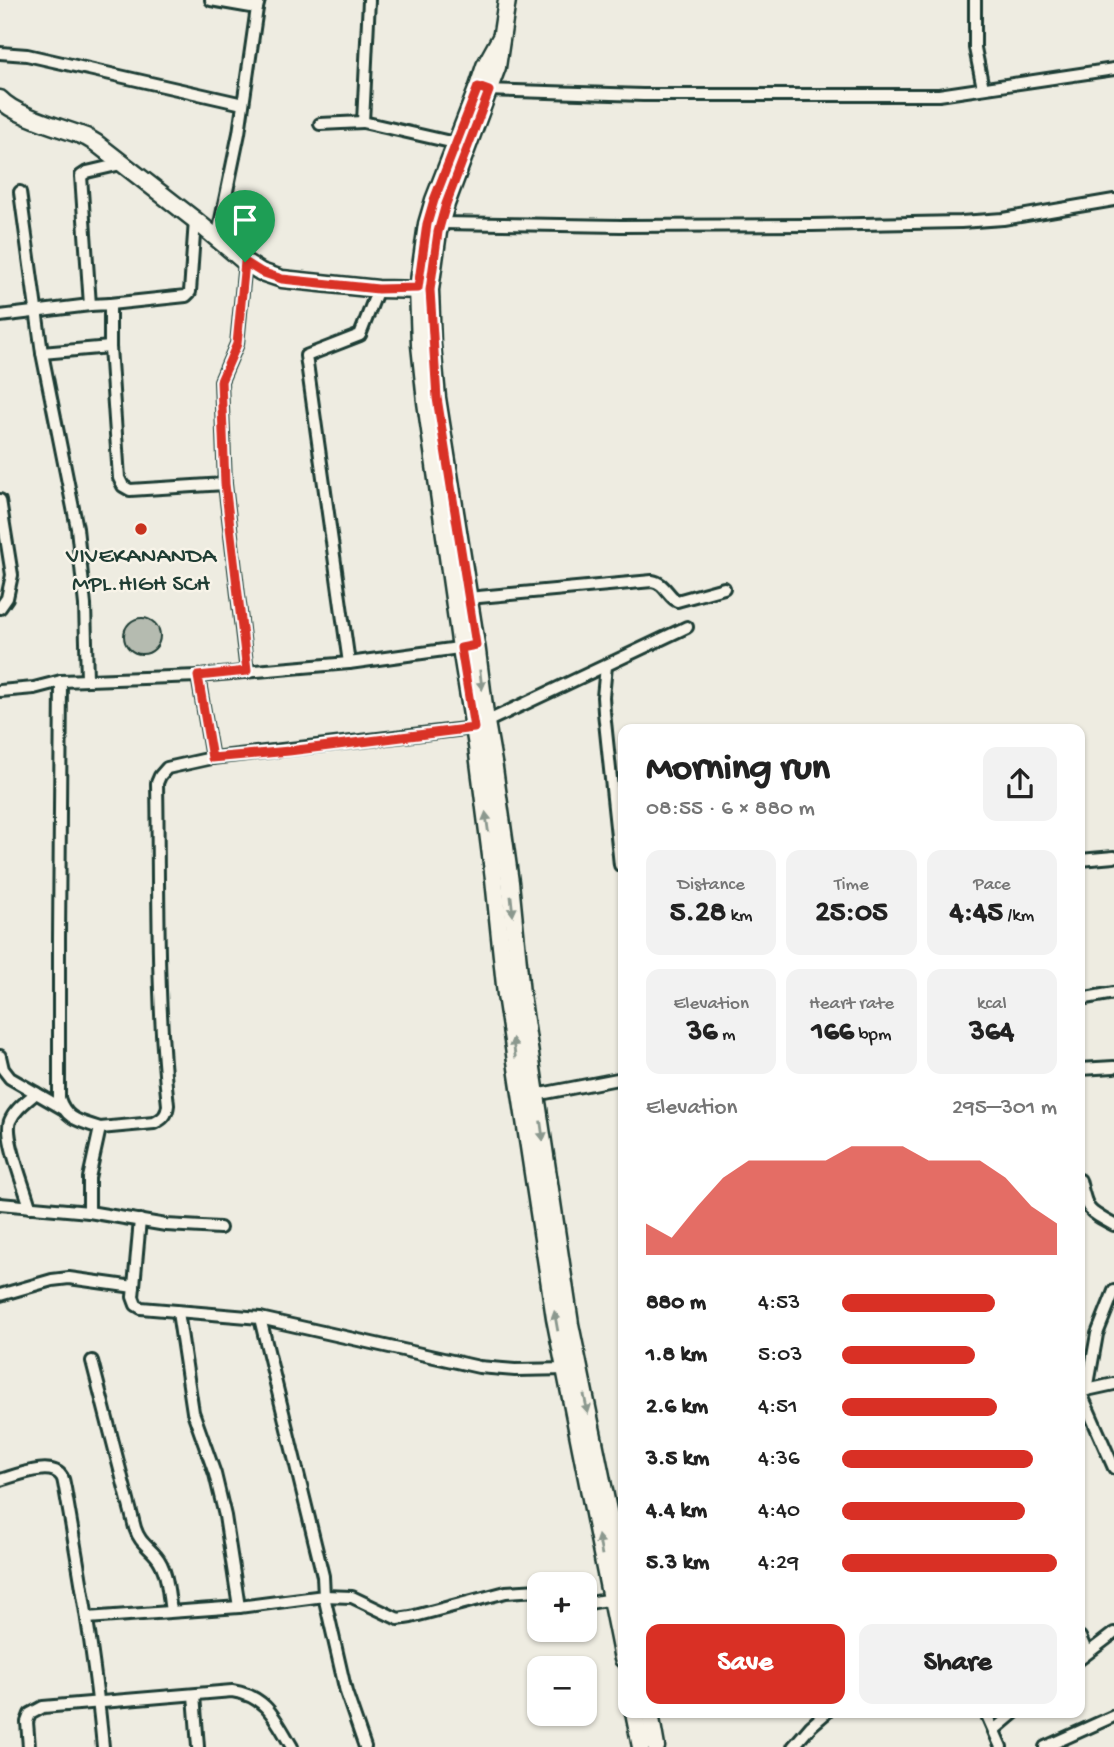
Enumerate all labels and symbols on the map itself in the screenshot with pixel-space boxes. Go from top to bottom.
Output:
pin [215,190,275,262]
marker: VIVEKANANDA MPL.HIGH SCH [133,521,149,537]
place label: VIVEKANANDA MPL.HIGH SCH [65,543,218,600]
one-way arrow [475,669,486,691]
one-way arrow [481,811,492,833]
one-way arrow [507,895,518,917]
one-way arrow [508,1037,519,1059]
one-way arrow [537,1120,548,1142]
one-way arrow [550,1310,561,1332]
one-way arrow [581,1393,592,1415]
one-way arrow [594,1534,605,1556]

